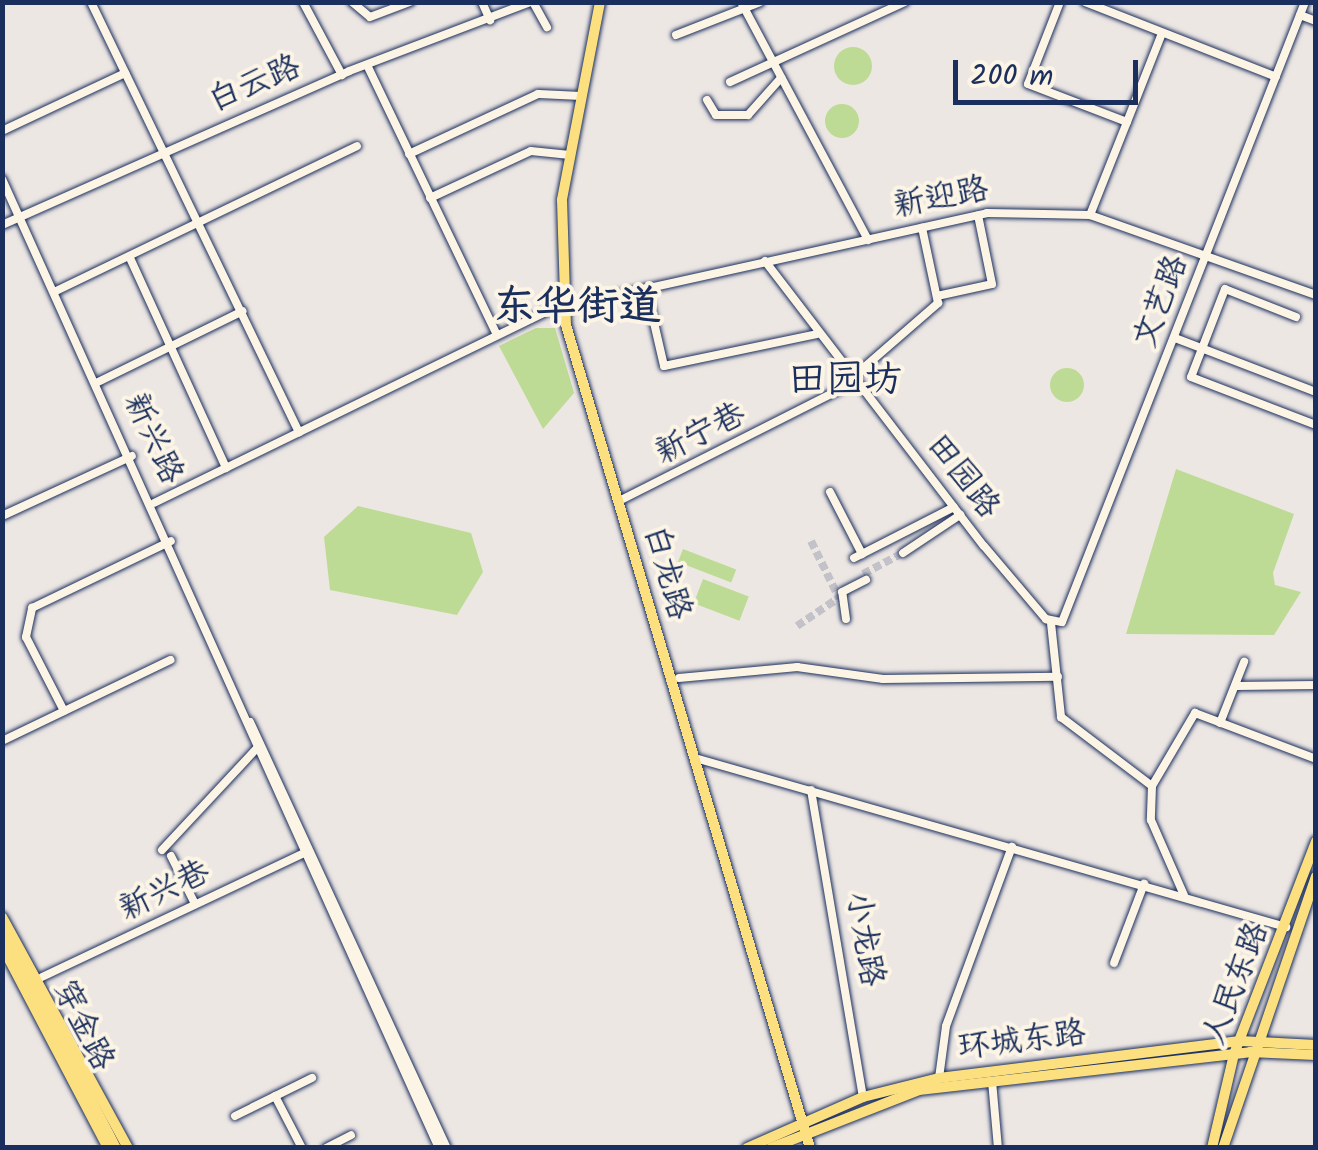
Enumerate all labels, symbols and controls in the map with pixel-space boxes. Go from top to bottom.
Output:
scale bar [958,40,1143,102]
street label: 白云路 [203,49,307,121]
text: 200 m [970,53,1053,101]
street label: 新迎路 [890,171,992,227]
street label: 文艺路 [1127,250,1197,354]
district label: 东华街道 [493,283,661,333]
district label: 田园坊 [788,359,902,405]
street label: 新兴路 [114,387,190,491]
street label: 新宁巷 [650,396,752,474]
street label: 田园路 [917,427,1007,527]
street label: 白龙路 [634,522,698,624]
street label: 新兴巷 [113,854,217,930]
street label: 小龙路 [836,888,890,990]
street label: 人民东路 [1196,917,1278,1051]
street label: 穿金路 [43,975,121,1077]
street label: 环城东路 [956,1015,1088,1069]

